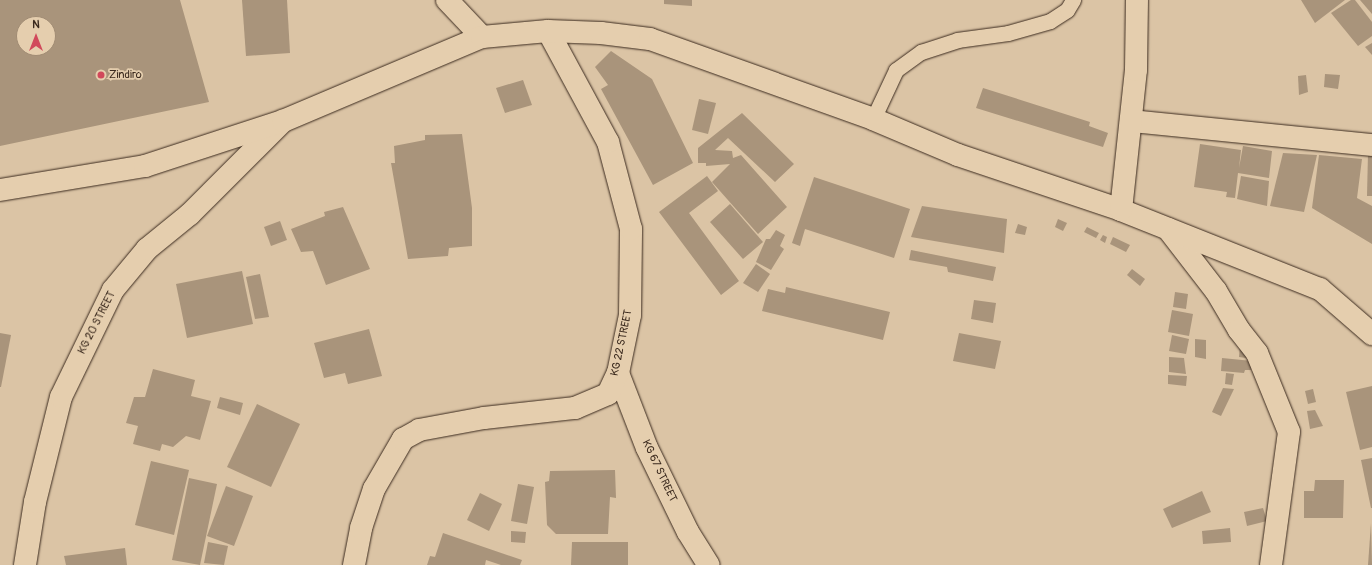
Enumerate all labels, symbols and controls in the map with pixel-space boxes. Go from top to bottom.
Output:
north arrow [16,16,56,56]
text: N [32,18,40,31]
place label: Zindiro [109,68,142,82]
marker: Zindiro [96,70,106,80]
street label: KG 20 STREET [76,289,118,357]
street label: KG 22 STREET [609,309,635,377]
street label: KG 67 STREET [639,438,679,504]

